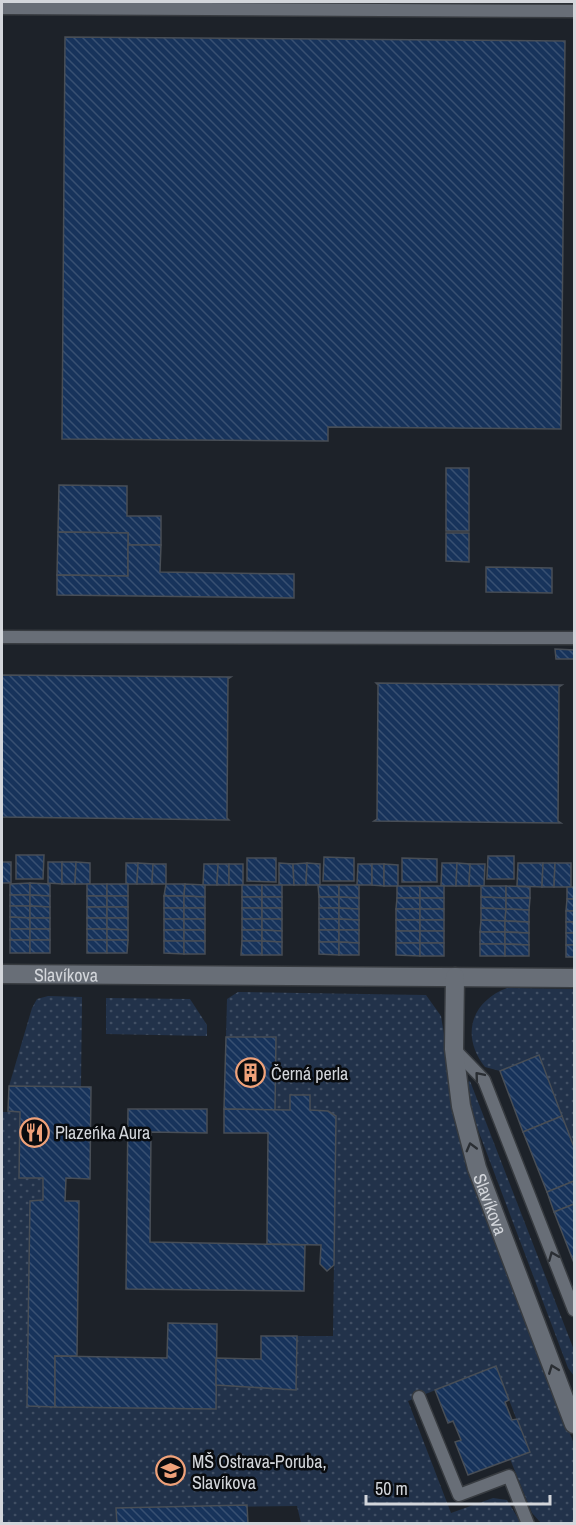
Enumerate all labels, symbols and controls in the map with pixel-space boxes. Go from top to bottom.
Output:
street label: Slavíkova [34,962,98,987]
building icon: Černá perla [234,1057,266,1089]
place label: Černá perla [271,1061,348,1086]
one-way arrow [475,1072,486,1083]
restaurant icon: Plazeńka Aura [18,1116,50,1148]
place label: Plazeńka Aura [55,1120,150,1145]
one-way arrow [466,1142,479,1152]
street label: Slavíkova [468,1170,514,1238]
one-way arrow [548,1251,560,1262]
one-way arrow [548,1364,561,1375]
place label: MŠ Ostrava-Poruba, Slavíkova [192,1449,327,1495]
school or university icon: MŠ Ostrava-Poruba, Slavíkova [155,1455,187,1487]
scale bar [366,1468,550,1506]
text: 50 m [375,1476,408,1501]

